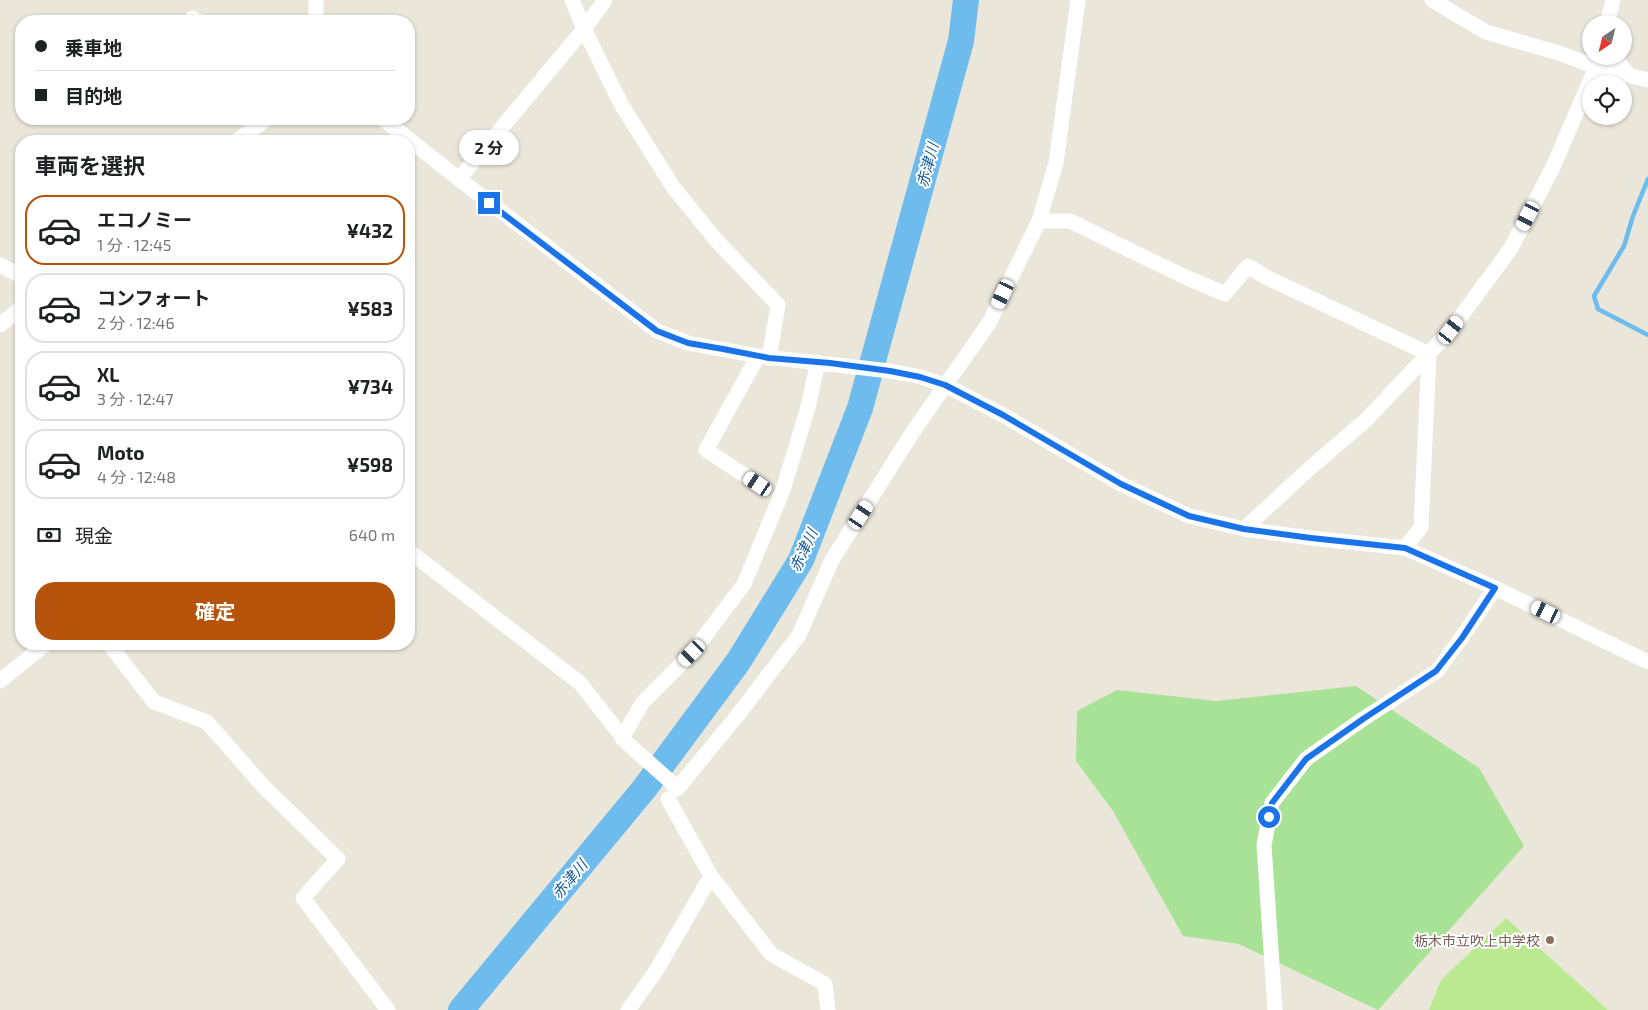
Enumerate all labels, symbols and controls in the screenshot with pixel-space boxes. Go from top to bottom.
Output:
north arrow [1582,15,1632,65]
map controls [1582,15,1632,125]
text: 乗車地 [65,36,122,59]
button: locate [1582,75,1632,125]
text: 目的地 [65,84,122,107]
callout: 2 分 [459,130,519,166]
text: 2 分 [475,138,503,157]
water label: 赤津川 [912,139,942,189]
text: 車両を選択 [35,152,145,178]
route end [478,192,500,214]
car [1514,199,1541,233]
icon: car [37,208,82,253]
text: エコノミー [97,208,192,231]
text: ¥432 [346,219,393,242]
text: 1 分 · 12:45 [97,235,171,254]
car [989,277,1016,311]
icon: car [37,286,82,331]
text: コンフォート [97,286,210,309]
text: ¥583 [347,297,393,320]
text: 2 分 · 12:46 [97,313,175,332]
car [1435,314,1466,346]
text: XL [97,363,119,386]
icon: car [37,364,82,409]
text: ¥734 [347,375,393,398]
text: 3 分 · 12:47 [97,389,174,408]
text: Moto [97,441,145,464]
icon: car [37,442,82,487]
text: ¥598 [347,453,393,476]
text: 4 分 · 12:48 [97,467,176,486]
car [741,469,774,499]
car [846,498,875,532]
icon: cash [35,521,63,549]
text: 現金 [75,524,113,547]
water label: 赤津川 [785,524,822,574]
text: 640 m [349,525,395,544]
button: 確定 [35,582,395,640]
car [1529,599,1562,625]
car [676,637,707,669]
route start [1258,806,1280,828]
water label: 赤津川 [548,854,592,902]
place label: 栃木市立吹上中学校 [1414,932,1540,949]
marker: 栃木市立吹上中学校 [1544,934,1556,946]

